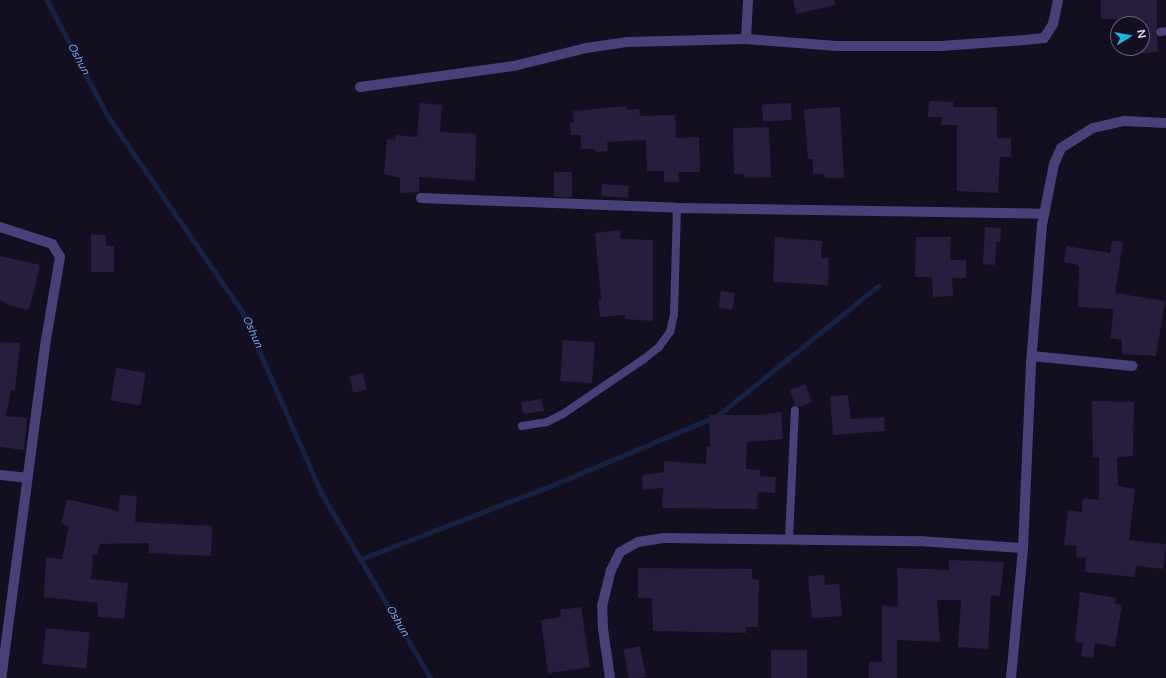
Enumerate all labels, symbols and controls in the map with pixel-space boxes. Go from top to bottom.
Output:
north arrow [1110,16,1150,56]
text: N [1134,28,1149,39]
water label: Oshun [64,41,92,77]
water label: Oshun [239,314,265,350]
water label: Oshun [383,603,411,639]

